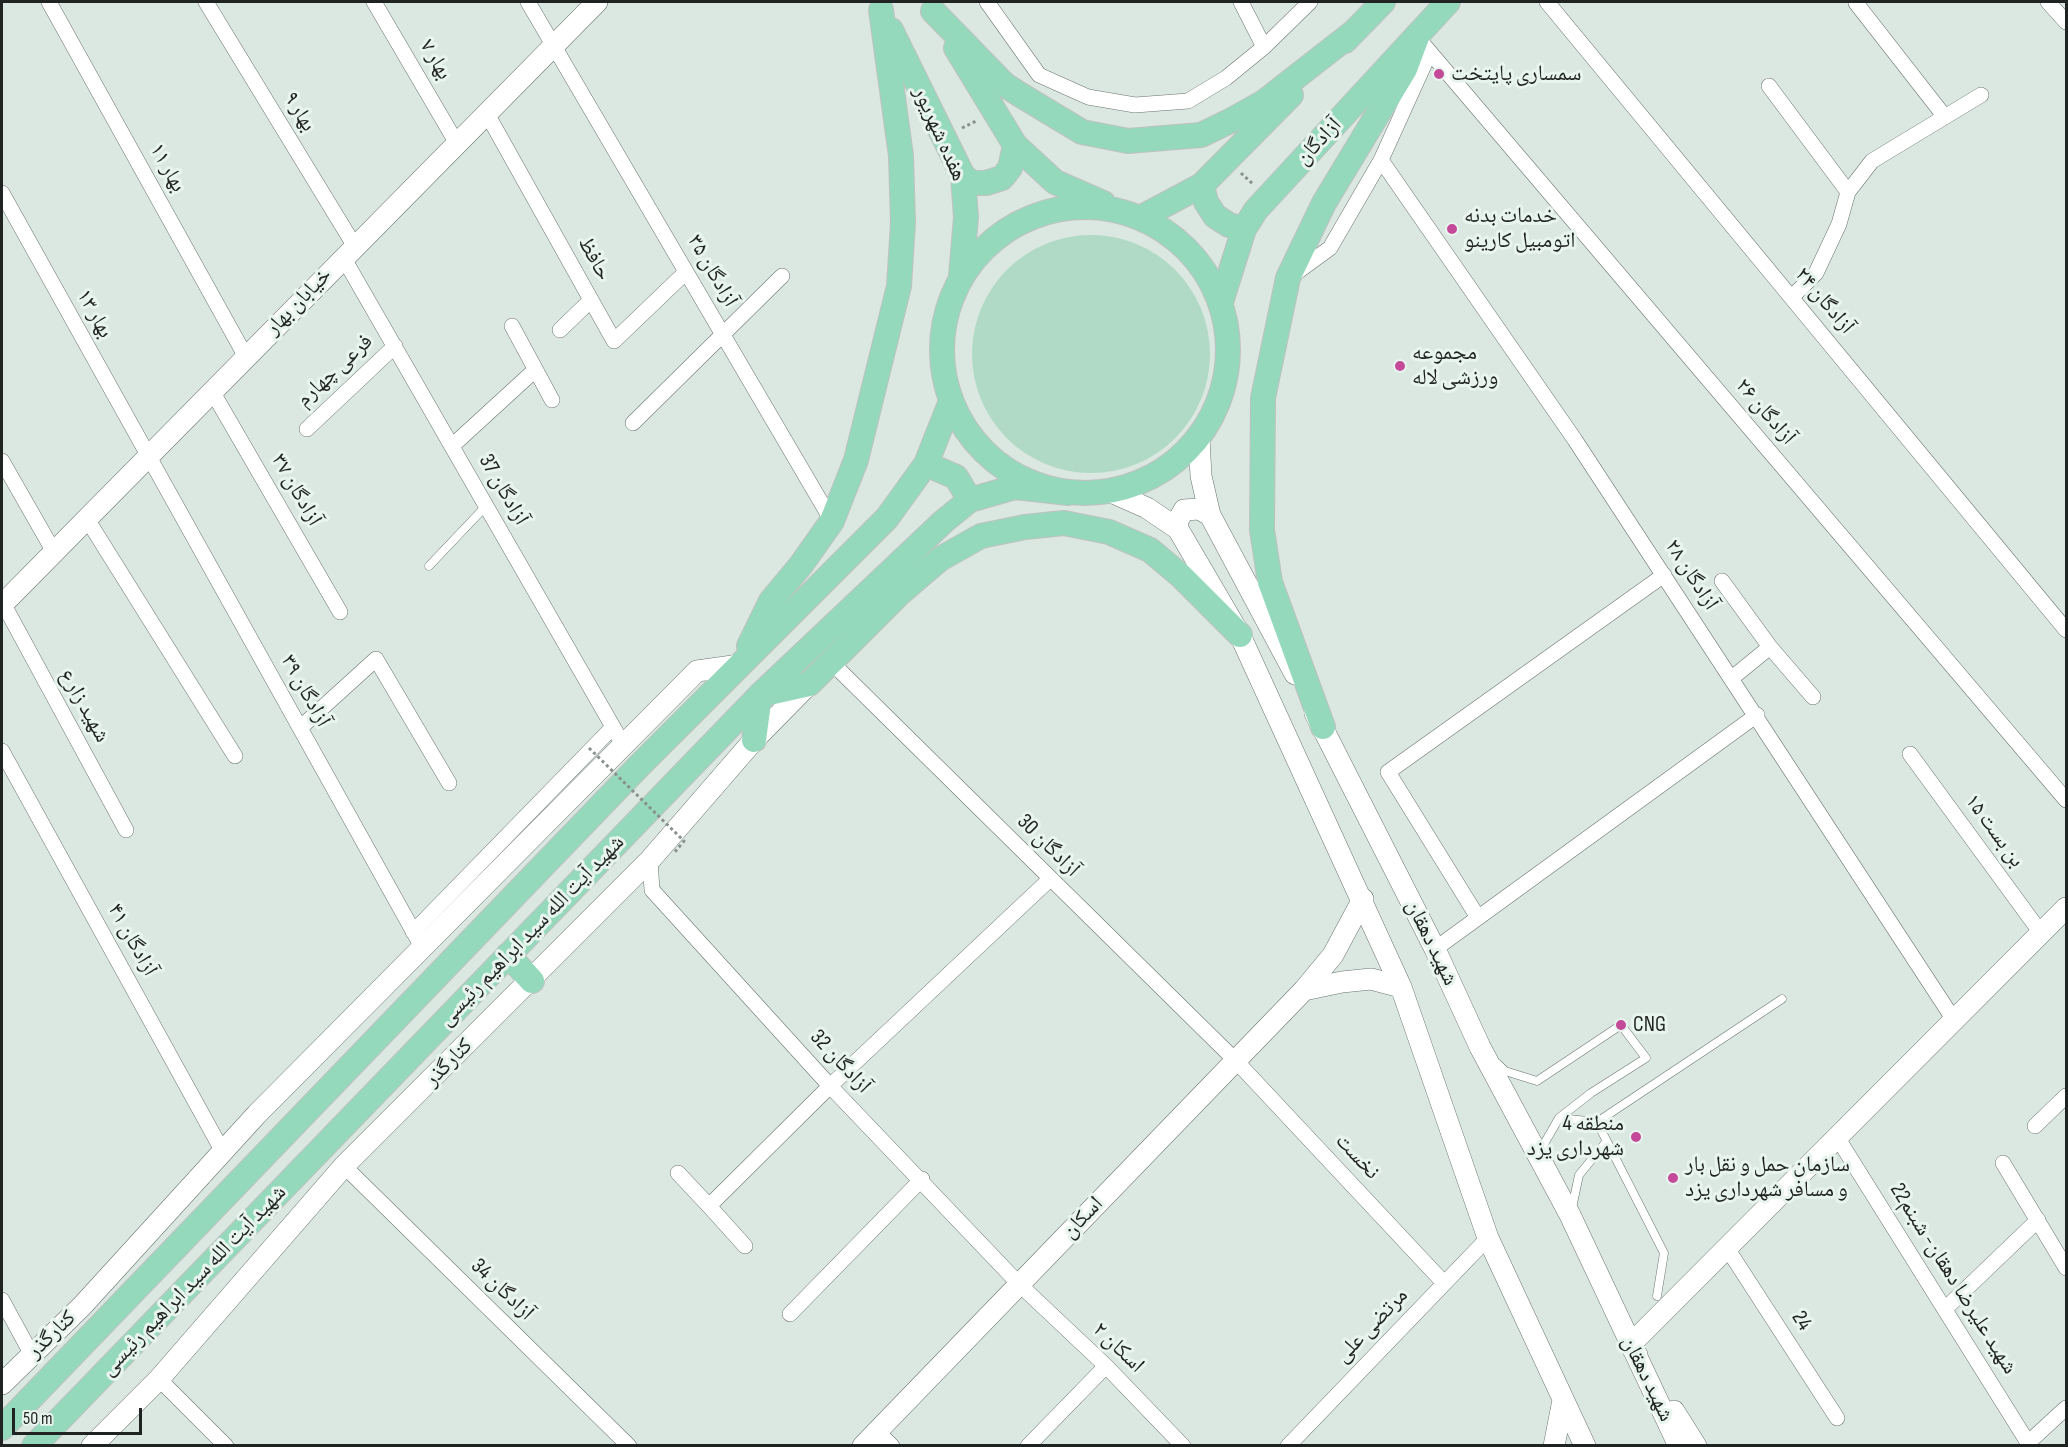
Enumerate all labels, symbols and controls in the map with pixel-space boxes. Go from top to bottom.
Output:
street label: بهار ۷ [413,35,457,85]
place label: سمساری پایتخت [1451,61,1582,87]
marker: سمساری پایتخت [1432,67,1446,81]
street label: هفده شهریور [906,83,972,185]
street label: بهار ۹ [277,87,321,137]
street label: آزادگان [1290,113,1348,171]
street label: بهار ۱۱ [143,139,191,197]
place label: خدمات بدنه اتومبیل کارینو [1464,203,1575,254]
marker: خدمات بدنه اتومبیل کارینو [1445,222,1459,236]
street label: آزادگان ۳۵ [681,230,743,312]
street label: حافظ [571,233,617,285]
street label: ۲۴ آزادگان [1789,262,1859,340]
street label: خیابان بهار [260,263,338,341]
street label: بهار ۱۳ [70,285,118,343]
street label: فرعی چهارم [291,329,379,413]
place label: مجموعه ورزشی لاله [1412,340,1498,392]
marker: مجموعه ورزشی لاله [1393,359,1407,373]
street label: ۲۶ آزادگان [1729,374,1801,450]
street label: آزادگان ۳۷ [265,449,327,531]
street label: آزادگان 37 [472,450,534,530]
street label: ۲۸ آزادگان [1658,535,1724,615]
street label: آزادگان ۳۹ [274,650,336,732]
street label: شهید زارع [53,665,115,747]
street label: بن بست ۱۵ [1959,789,2029,873]
street label: آزادگان 30 [1011,809,1085,883]
street label: شهید آیت الله سید ابراهیم رئیسی [434,830,630,1032]
street label: شهید دهقان [1399,896,1463,990]
street label: آزادگان ۴۱ [101,899,163,981]
place label: CNG [1633,1012,1666,1038]
marker: CNG [1614,1018,1628,1032]
street label: آزادگان 32 [804,1025,876,1099]
street label: کنارگذر [419,1033,479,1093]
place label: منطقه 4 شهرداری یزد [1527,1111,1624,1162]
street label: نخست [1329,1129,1385,1185]
marker: منطقه 4 شهرداری یزد [1629,1130,1643,1144]
place label: سازمان حمل و نقل بار و مسافر شهرداری یزد [1685,1152,1850,1204]
marker: سازمان حمل و نقل بار و مسافر شهرداری یزد [1666,1171,1680,1185]
street label: شهید علیرضا دهقان- شبنم22 [1883,1179,2023,1379]
street label: شهید آیت الله سید ابراهیم رئیسی [96,1180,292,1382]
street label: اسکان [1057,1191,1109,1245]
street label: آزادگان 34 [465,1254,539,1326]
street label: مرتضی علی [1330,1283,1414,1369]
street label: کنارگذر [22,1305,82,1365]
street label: 24 [1785,1306,1817,1336]
street label: اسکان ۲ [1087,1317,1149,1379]
street label: شهید دهقان [1615,1332,1679,1426]
scale bar [15,1396,146,1434]
text: 50 m [23,1408,53,1429]

